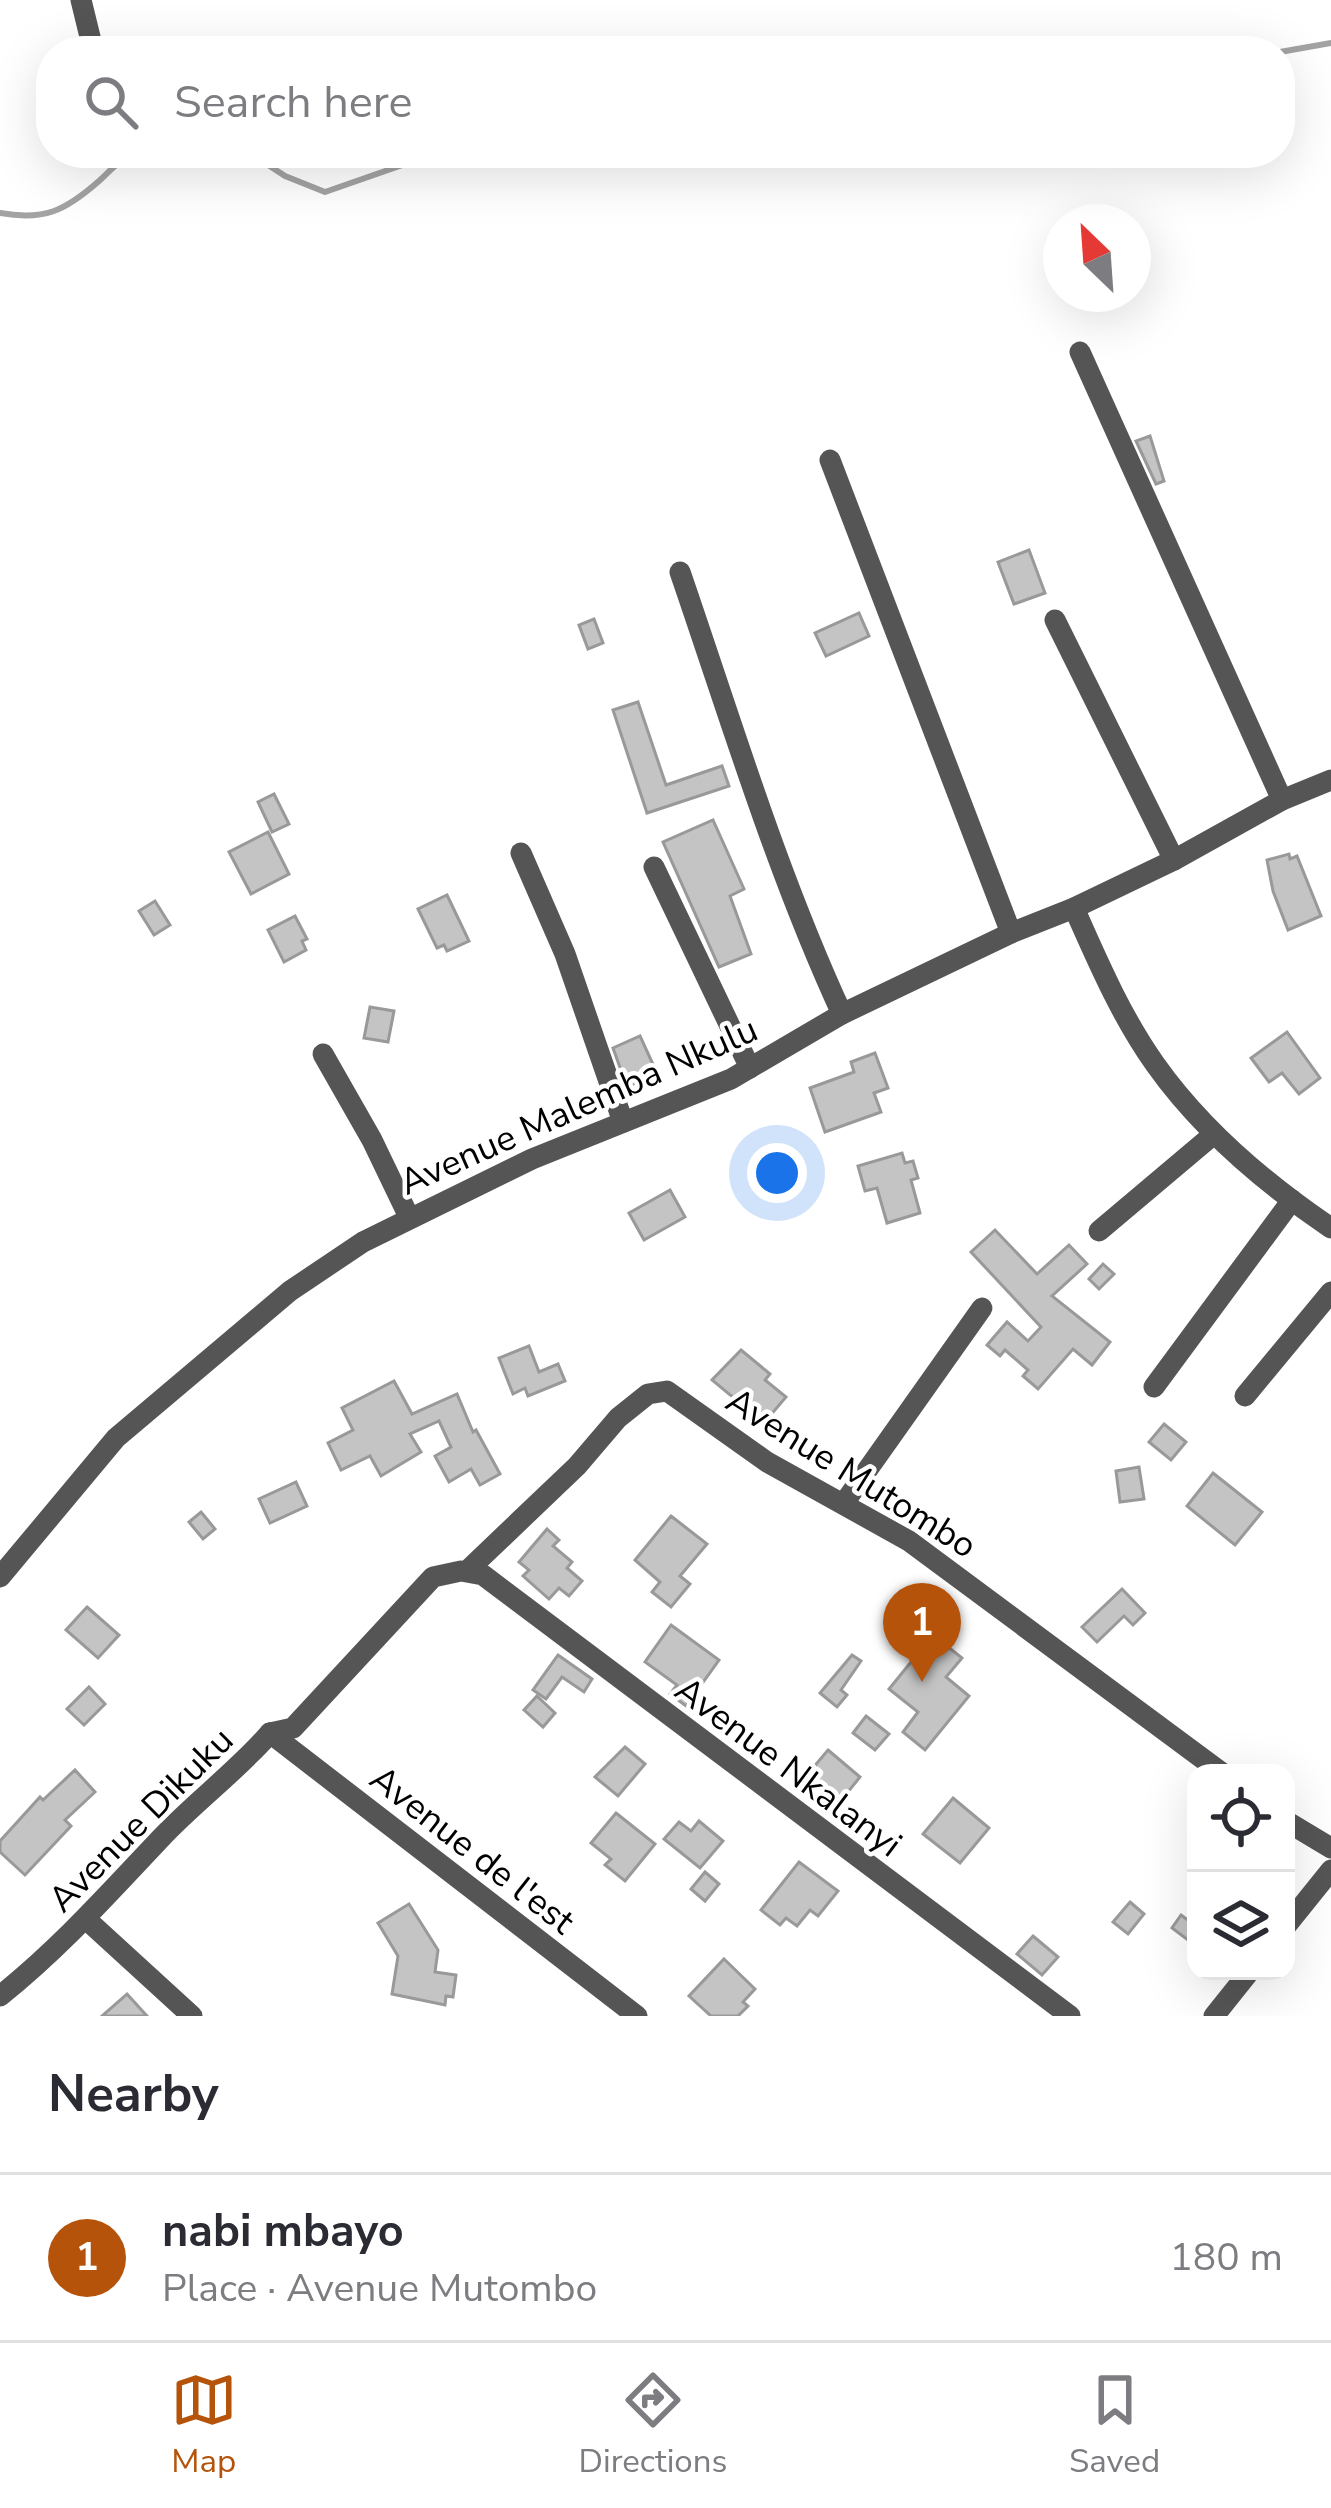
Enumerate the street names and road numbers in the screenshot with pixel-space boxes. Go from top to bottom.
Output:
street label: Avenue Malemba Nkulu [392,1005,765,1207]
street label: Avenue Mutombo [717,1376,986,1570]
street label: Avenue Nkalanyi [665,1666,912,1869]
street label: Avenue Dikuku [38,1717,244,1923]
street label: Avenue de l'est [360,1755,585,1946]

